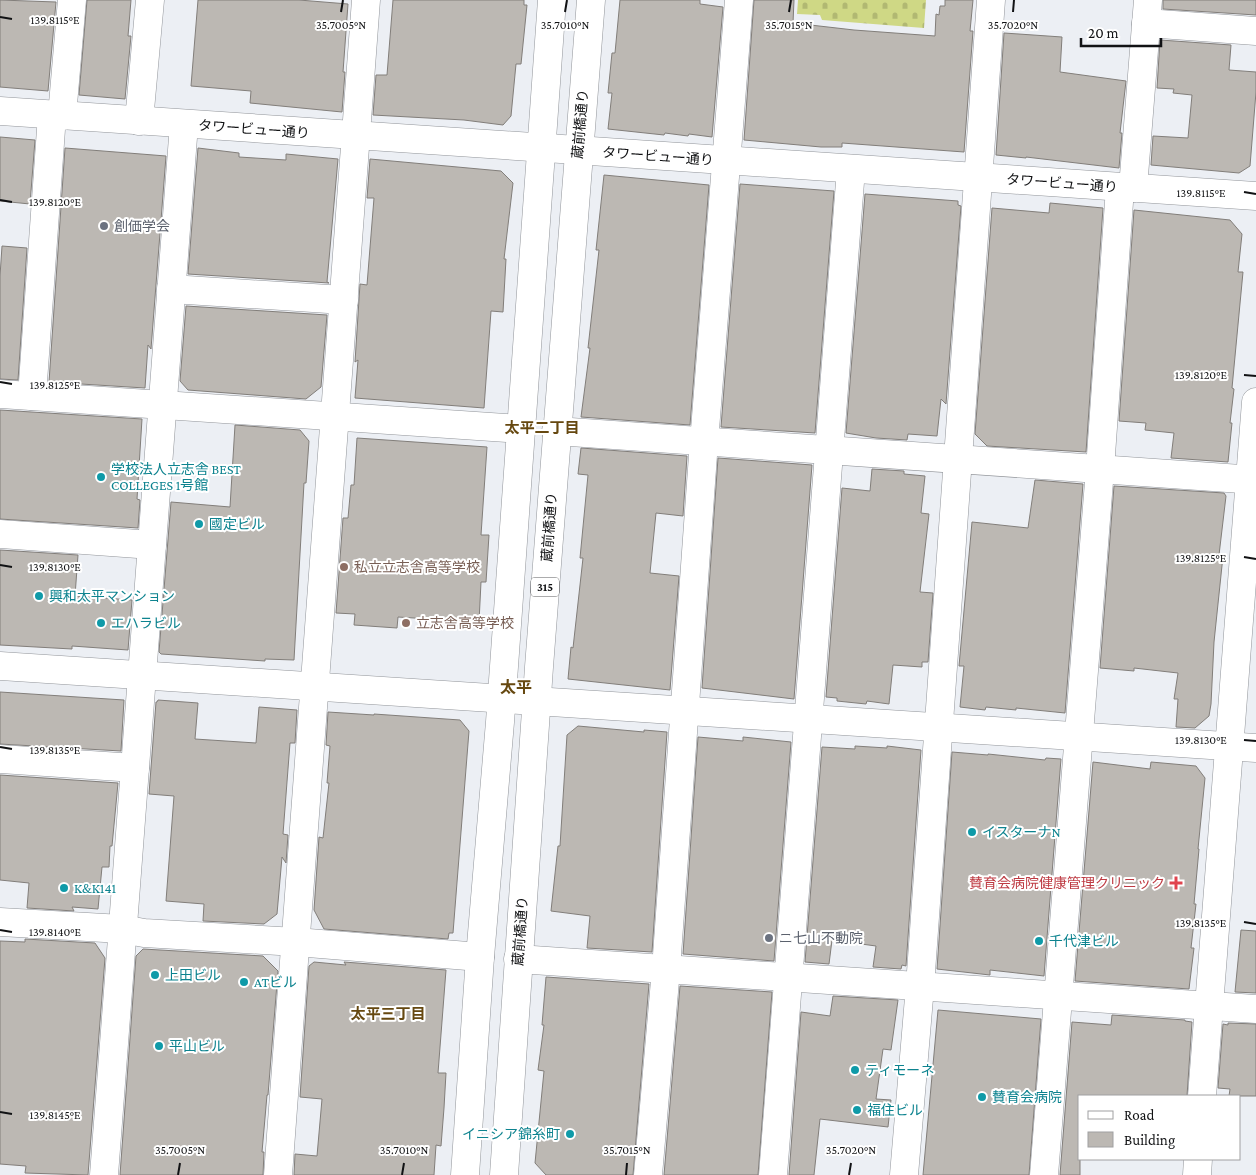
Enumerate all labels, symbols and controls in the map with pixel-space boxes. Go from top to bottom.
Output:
text: 139.8115°E [31,13,80,27]
scale bar [1081,15,1161,47]
text: 35.7005°N [316,18,366,32]
text: 35.7010°N [541,18,589,32]
text: 35.7015°N [765,18,813,32]
text: 35.7020°N [988,18,1038,32]
text: 20 m [1088,25,1119,41]
street label: 蔵前橋通り [569,88,591,160]
street label: タワービュー通り [198,117,310,141]
street label: タワービュー通り [602,144,714,168]
street label: タワービュー通り [1006,171,1118,195]
text: 139.8115°E [1177,186,1226,200]
text: 139.8120°E [29,195,81,209]
place label: 創価学会 [114,218,170,234]
marker: 創価学会 [98,220,110,232]
text: 139.8120°E [1175,368,1227,382]
text: 139.8125°E [30,378,81,392]
district label: 太平二丁目 [504,420,580,436]
place label: 学校法人立志舎 BEST COLLEGES 1号館 [111,461,241,493]
marker: 学校法人立志舎 BEST COLLEGES 1号館 [95,471,107,483]
street label: 蔵前橋通り [539,492,559,562]
place label: 國定ビル [209,516,265,532]
marker: 國定ビル [193,518,205,530]
text: 139.8125°E [1176,551,1227,565]
place label: 私立立志舎高等学校 [354,559,480,575]
text: 139.8130°E [29,560,81,574]
marker: 私立立志舎高等学校 [338,561,350,573]
road number: 315 [531,578,559,596]
place label: 興和太平マンション [49,588,175,604]
marker: 興和太平マンション [33,590,45,602]
place label: エハラビル [111,615,181,631]
place label: 立志舎高等学校 [416,615,514,631]
marker: エハラビル [95,617,107,629]
marker: 立志舎高等学校 [400,617,412,629]
district label: 太平 [500,679,532,696]
text: 139.8130°E [1175,733,1227,747]
text: 139.8135°E [30,743,81,757]
place label: イスターナN [982,824,1061,840]
marker: イスターナN [966,826,978,838]
place label: 賛育会病院健康管理クリニック [969,875,1165,891]
marker: 賛育会病院健康管理クリニック [1169,876,1183,890]
place label: K&K141 [74,880,117,896]
marker: K&K141 [58,882,70,894]
street label: 蔵前橋通り [510,896,530,966]
text: 139.8135°E [1176,916,1227,930]
text: 139.8140°E [29,925,82,939]
place label: ニ七山不動院 [779,930,863,946]
marker: ニ七山不動院 [763,932,775,944]
place label: 千代津ビル [1049,933,1119,949]
marker: 千代津ビル [1033,935,1045,947]
place label: 上田ビル [165,967,221,983]
marker: 上田ビル [149,969,161,981]
place label: ATビル [254,974,297,990]
marker: ATビル [238,976,250,988]
district label: 太平三丁目 [350,1006,426,1022]
place label: 平山ビル [169,1038,225,1054]
marker: 平山ビル [153,1040,165,1052]
place label: ティモーネ [865,1062,934,1078]
marker: ティモーネ [849,1064,861,1076]
place label: 賛育会病院 [992,1089,1062,1105]
marker: 賛育会病院 [976,1091,988,1103]
legend [1078,1095,1241,1160]
place label: 福住ビル [867,1102,923,1118]
marker: 福住ビル [851,1104,863,1116]
text: Road [1124,1107,1155,1123]
text: 139.8145°E [30,1108,81,1122]
place label: イニシア錦糸町 [462,1126,560,1142]
marker: イニシア錦糸町 [564,1128,576,1140]
text: Building [1124,1132,1175,1149]
text: 35.7005°N [155,1143,205,1157]
text: 35.7010°N [380,1143,428,1157]
text: 35.7015°N [603,1143,651,1157]
text: 35.7020°N [826,1143,876,1157]

